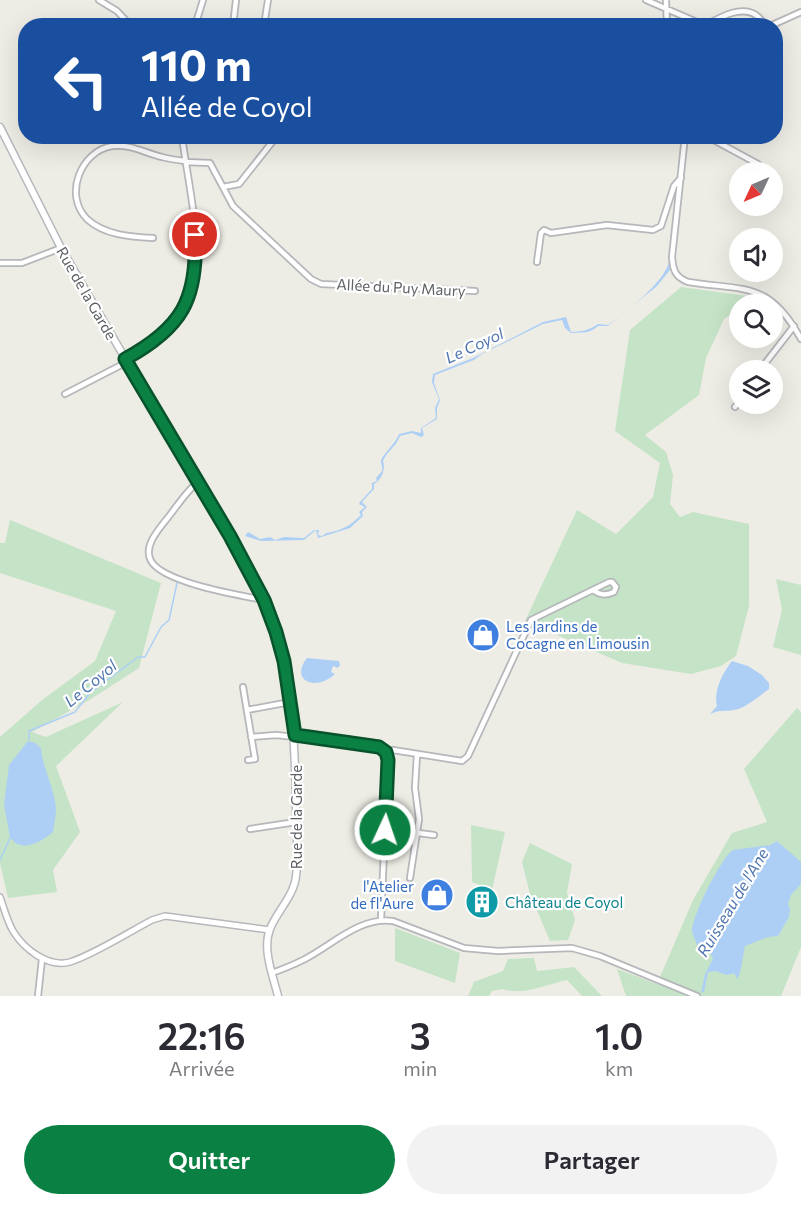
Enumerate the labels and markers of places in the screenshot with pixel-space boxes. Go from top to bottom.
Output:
pin [169,209,220,260]
shop icon: Les Jardins de Cocagne en Limousin [465,617,501,653]
place label: Les Jardins de Cocagne en Limousin [506,617,650,652]
place label: l'Atelier de fl'Aure [350,877,414,912]
shop icon: l'Atelier de fl'Aure [419,877,455,913]
building icon: Château de Coyol [464,884,500,920]
place label: Château de Coyol [505,893,623,911]

